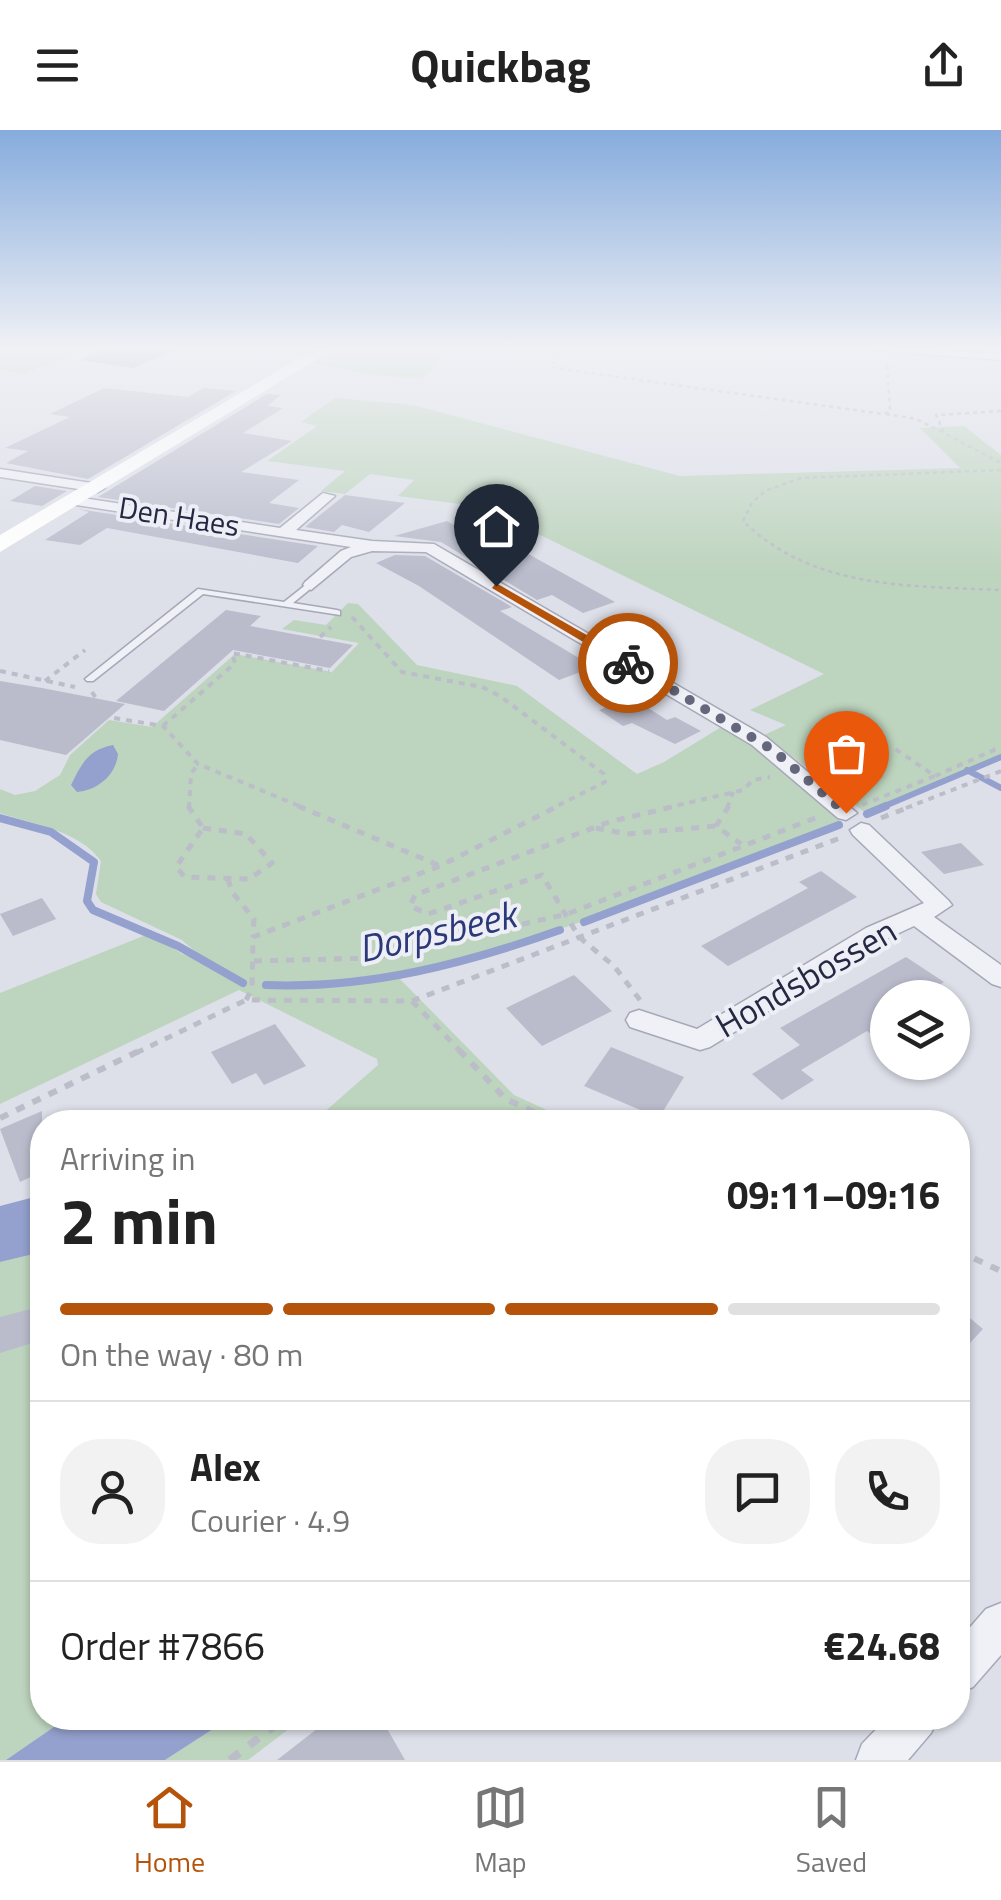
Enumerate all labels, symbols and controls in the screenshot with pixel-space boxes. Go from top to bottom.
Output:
text: Quickbag [410,31,591,99]
icon: menu [30,38,85,93]
icon: share [916,38,971,93]
street label: Den Haes [116,484,243,548]
pin [454,484,539,587]
icon: home [469,499,524,554]
courier [578,613,678,713]
icon: bike [601,636,656,691]
pin [804,711,889,814]
icon: bag [819,726,874,781]
water label: Dorpsbeek [352,884,525,977]
street label: Hondsbossen [705,903,906,1051]
map controls [870,980,970,1080]
button: layers [870,980,970,1080]
text: Arriving in [60,1134,196,1182]
text: 09:11–09:16 [727,1166,940,1224]
text: 2 min [60,1170,218,1269]
text: On the way · 80 m [60,1330,303,1378]
text: Alex [190,1438,261,1496]
button: person [60,1439,165,1544]
button: chat [705,1439,810,1544]
button: phone [835,1439,940,1544]
text: Courier · 4.9 [190,1496,350,1544]
text: Order #7866 [60,1617,265,1675]
text: €24.68 [824,1617,940,1675]
tab: Home [134,1780,205,1883]
tab: Map [473,1780,528,1883]
tab: Saved [796,1780,867,1883]

